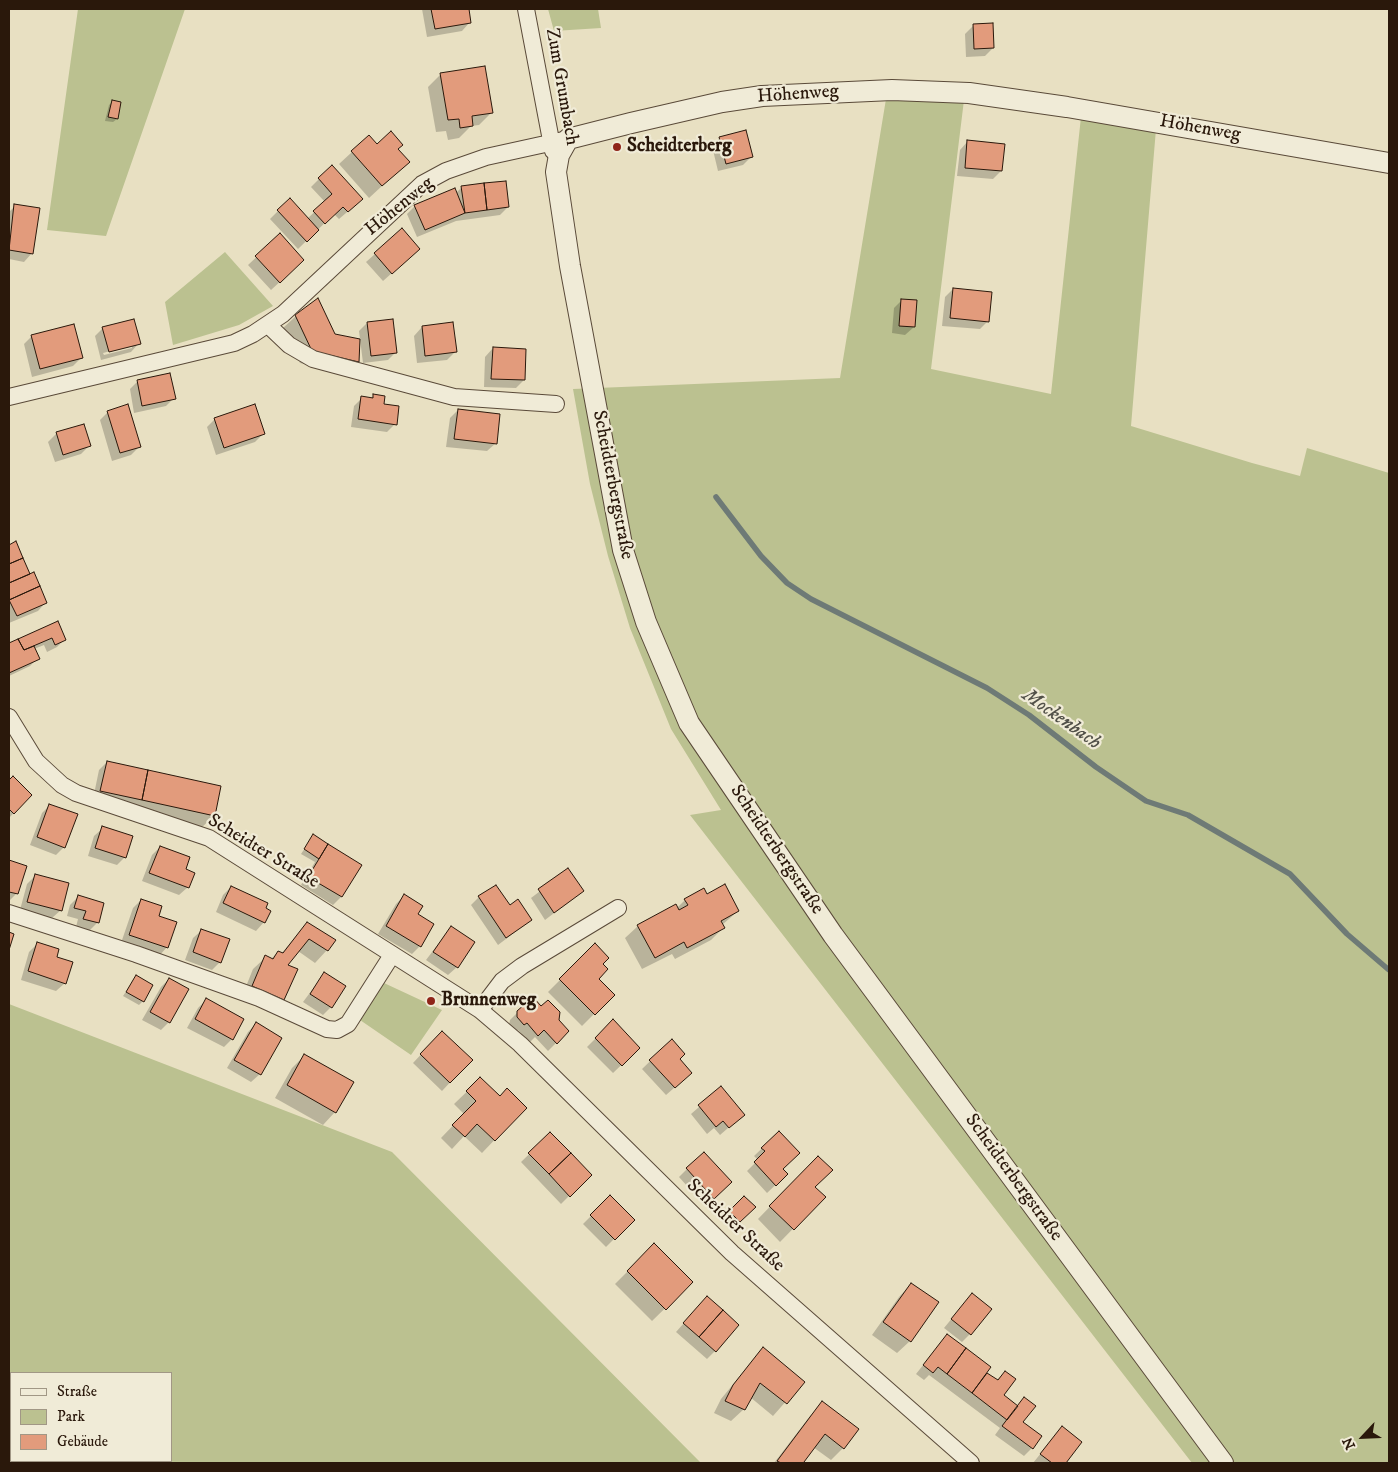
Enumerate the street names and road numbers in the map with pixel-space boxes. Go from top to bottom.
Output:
street label: Zum Grumbach [539,27,583,147]
street label: Höhenweg [756,81,840,109]
street label: Höhenweg [1158,111,1242,147]
street label: Höhenweg [361,172,439,242]
street label: Scheidterbergstraße [586,409,638,561]
street label: Scheidterbergstraße [724,781,828,919]
street label: Scheidter Straße [203,810,323,894]
street label: Scheidterbergstraße [959,1110,1067,1246]
street label: Scheidter Straße [681,1175,789,1277]

